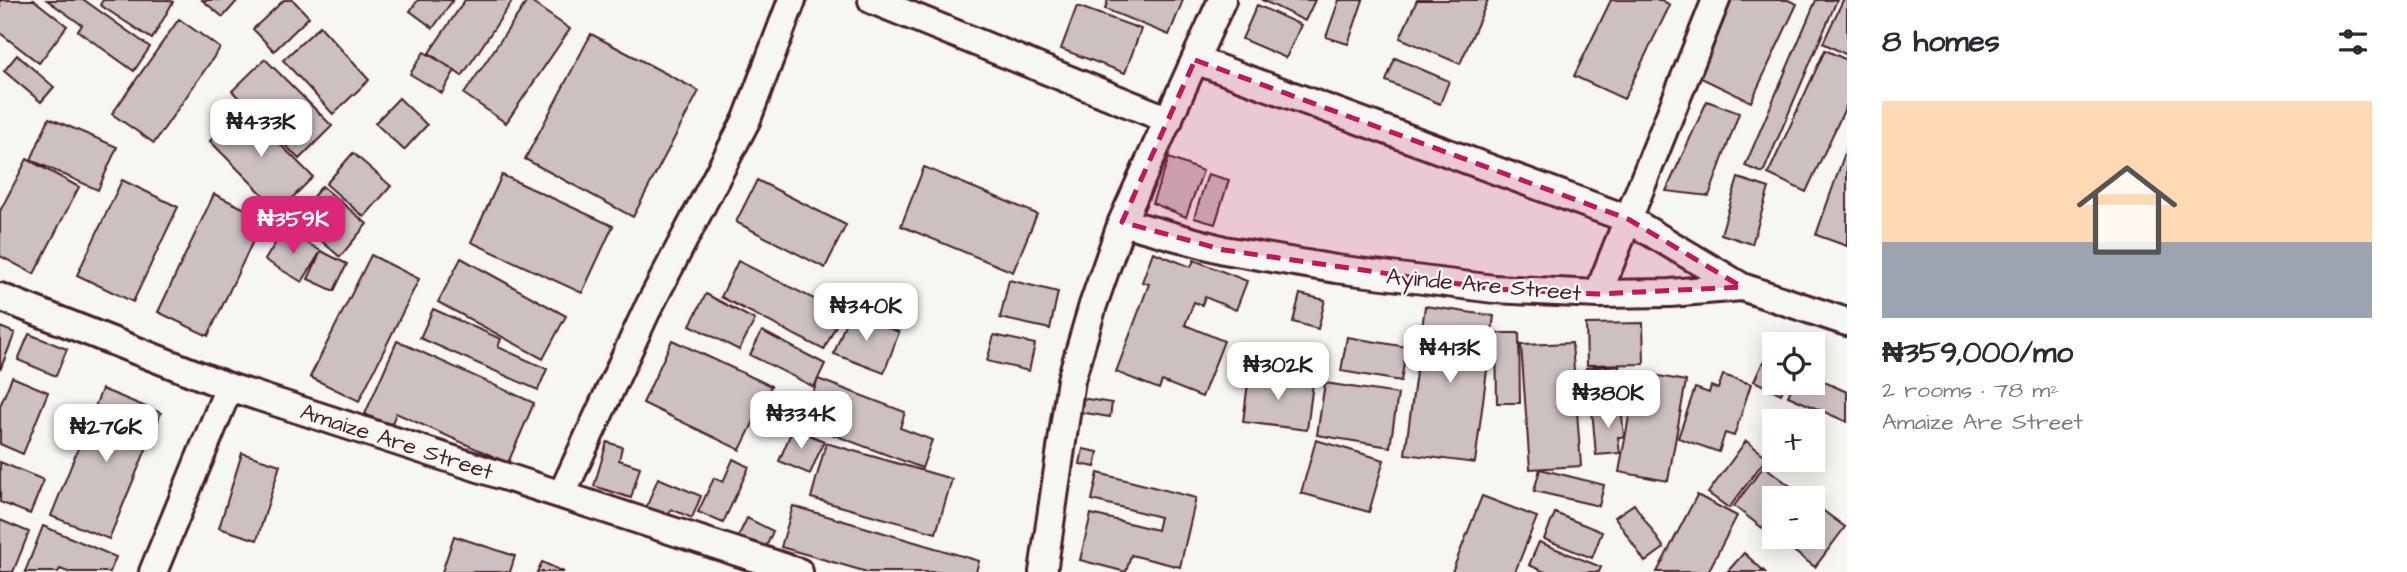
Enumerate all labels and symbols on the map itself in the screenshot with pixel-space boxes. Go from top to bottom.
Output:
pin: ₦433K [212,100,310,159]
pin: ₦359K [244,196,342,256]
street label: Ayinde Are Street [1385,261,1584,311]
pin: ₦340K [817,284,915,343]
pin: ₦413K [1401,326,1499,385]
pin: ₦302K [1229,342,1327,402]
pin: ₦380K [1559,370,1657,430]
pin: ₦334K [752,392,850,451]
street label: Amaize Are Street [296,396,498,488]
pin: ₦276K [57,405,155,464]

